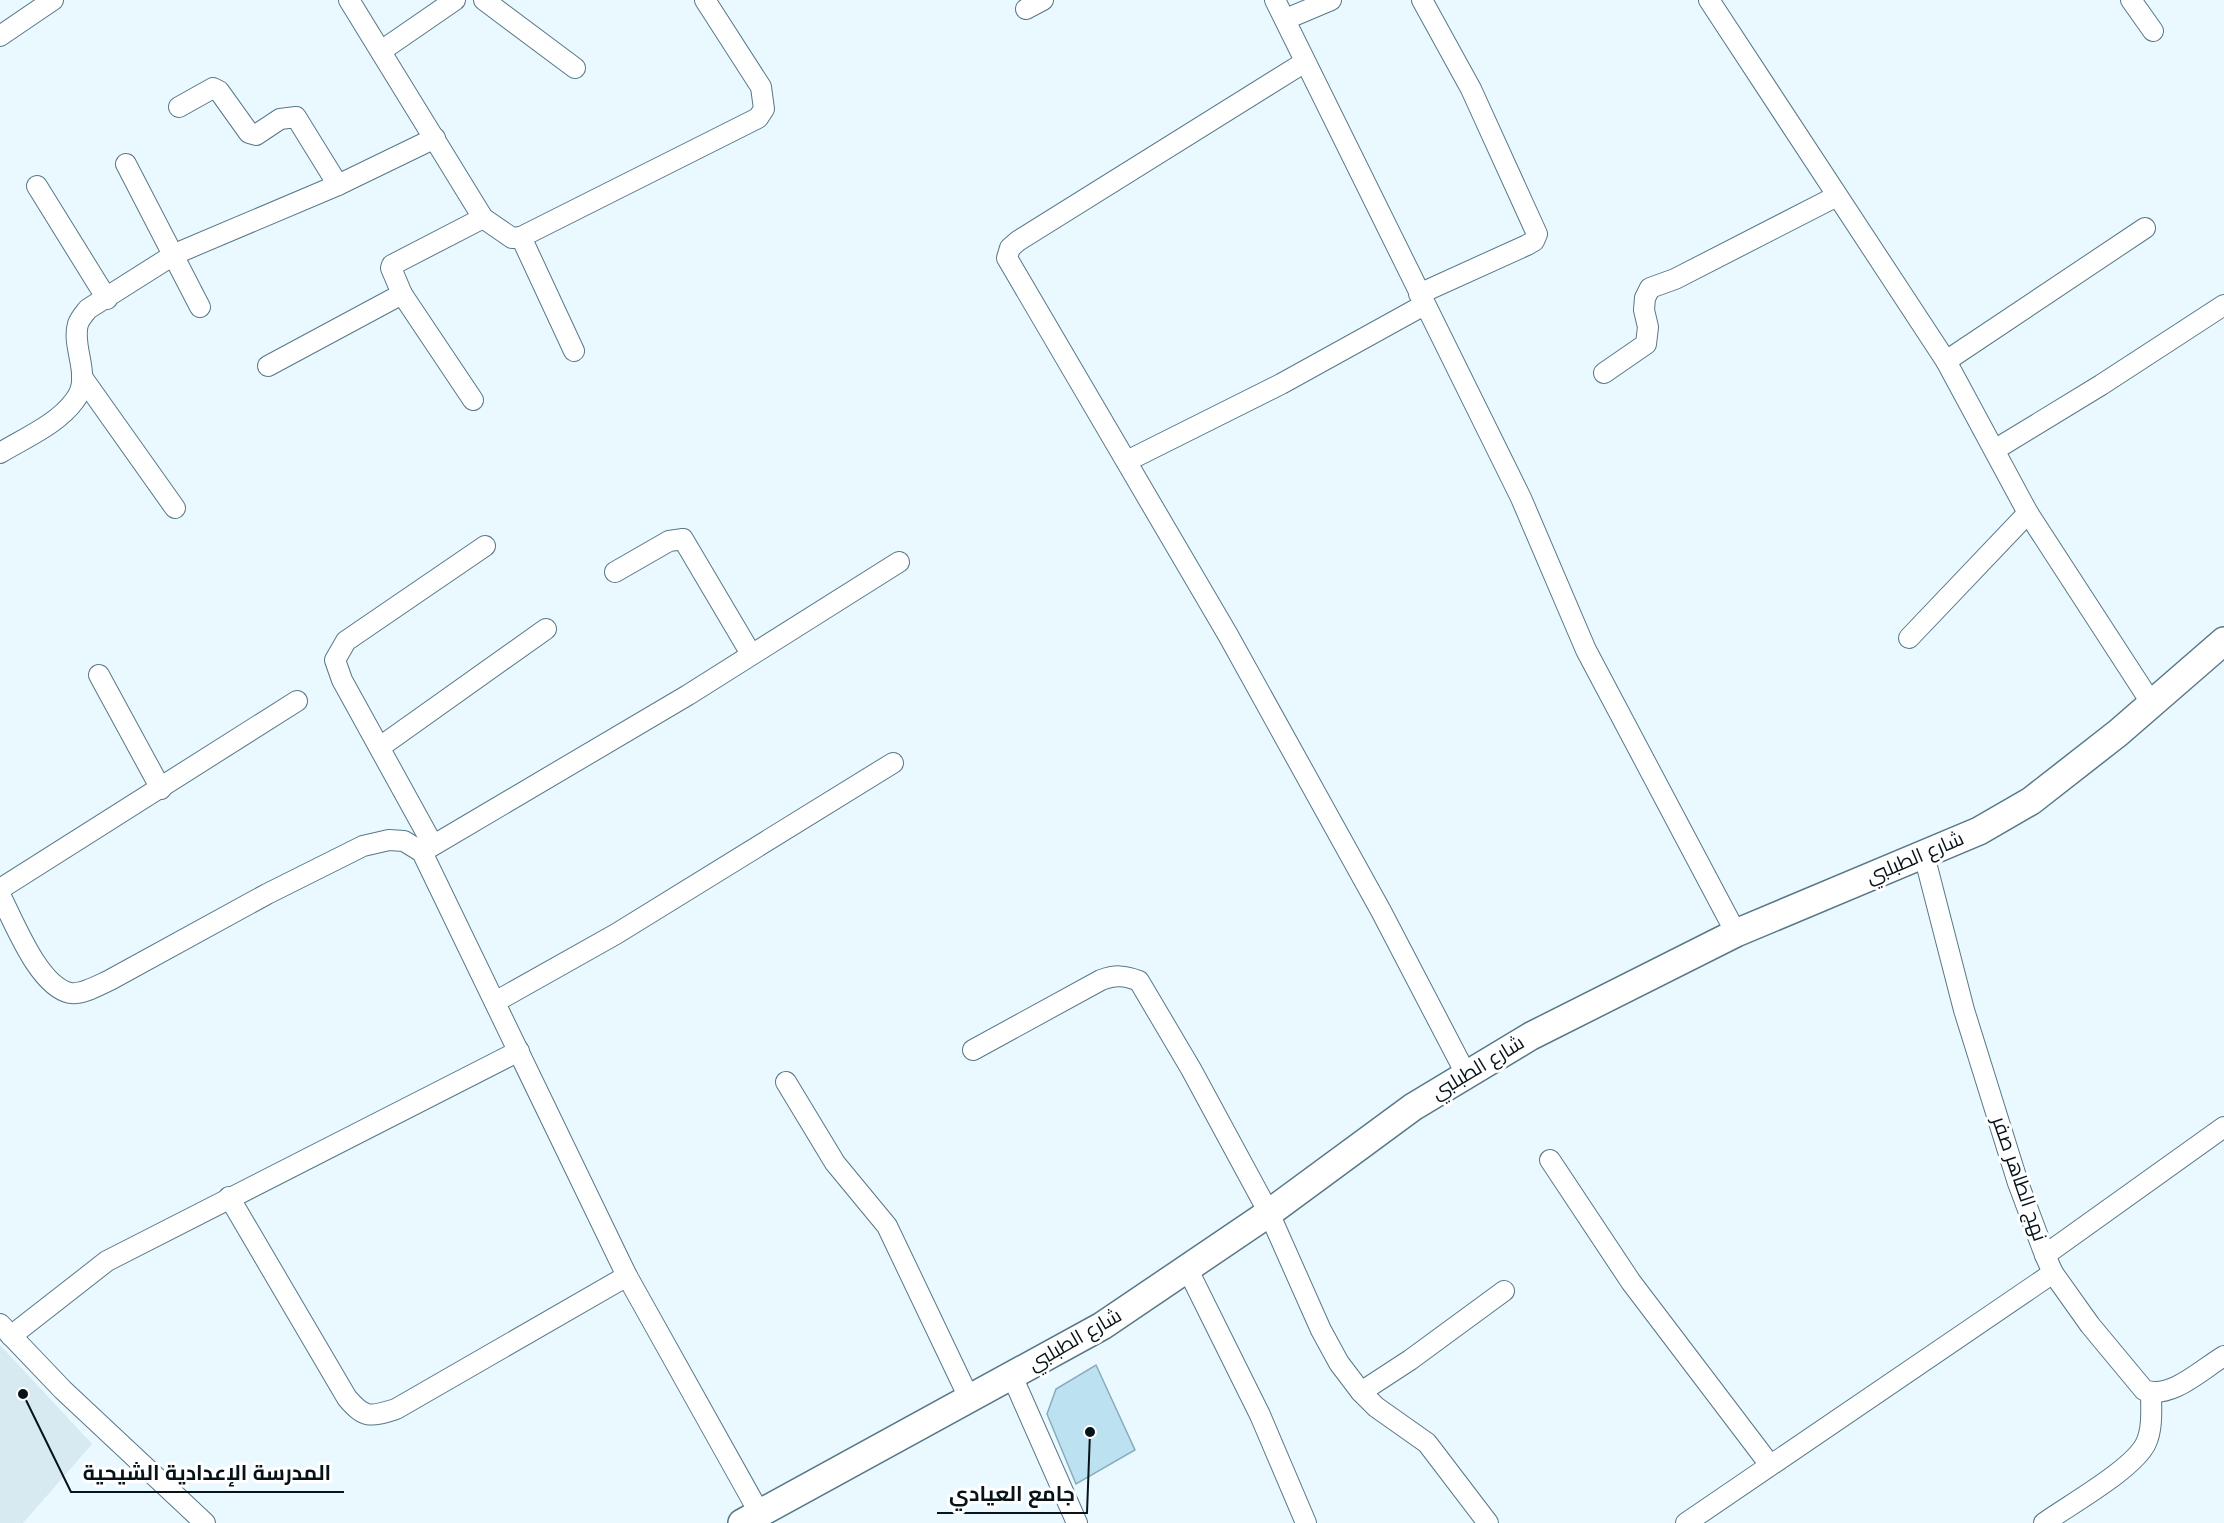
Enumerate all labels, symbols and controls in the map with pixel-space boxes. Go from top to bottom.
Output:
street label: شارع الطبلبي [1862,827,1969,892]
street label: شارع الطبلبي [1427,1031,1530,1108]
street label: نهج الطاهر صفر [1985,1113,2052,1245]
street label: شارع الطبلبي [1024,1304,1128,1379]
callout: المدرسة الإعدادية الشيحية [71,1453,344,1492]
text: المدرسة الإعدادية الشيحية [83,1461,331,1487]
callout: جامع العيادي [937,1474,1087,1513]
text: جامع العيادي [949,1482,1075,1511]

